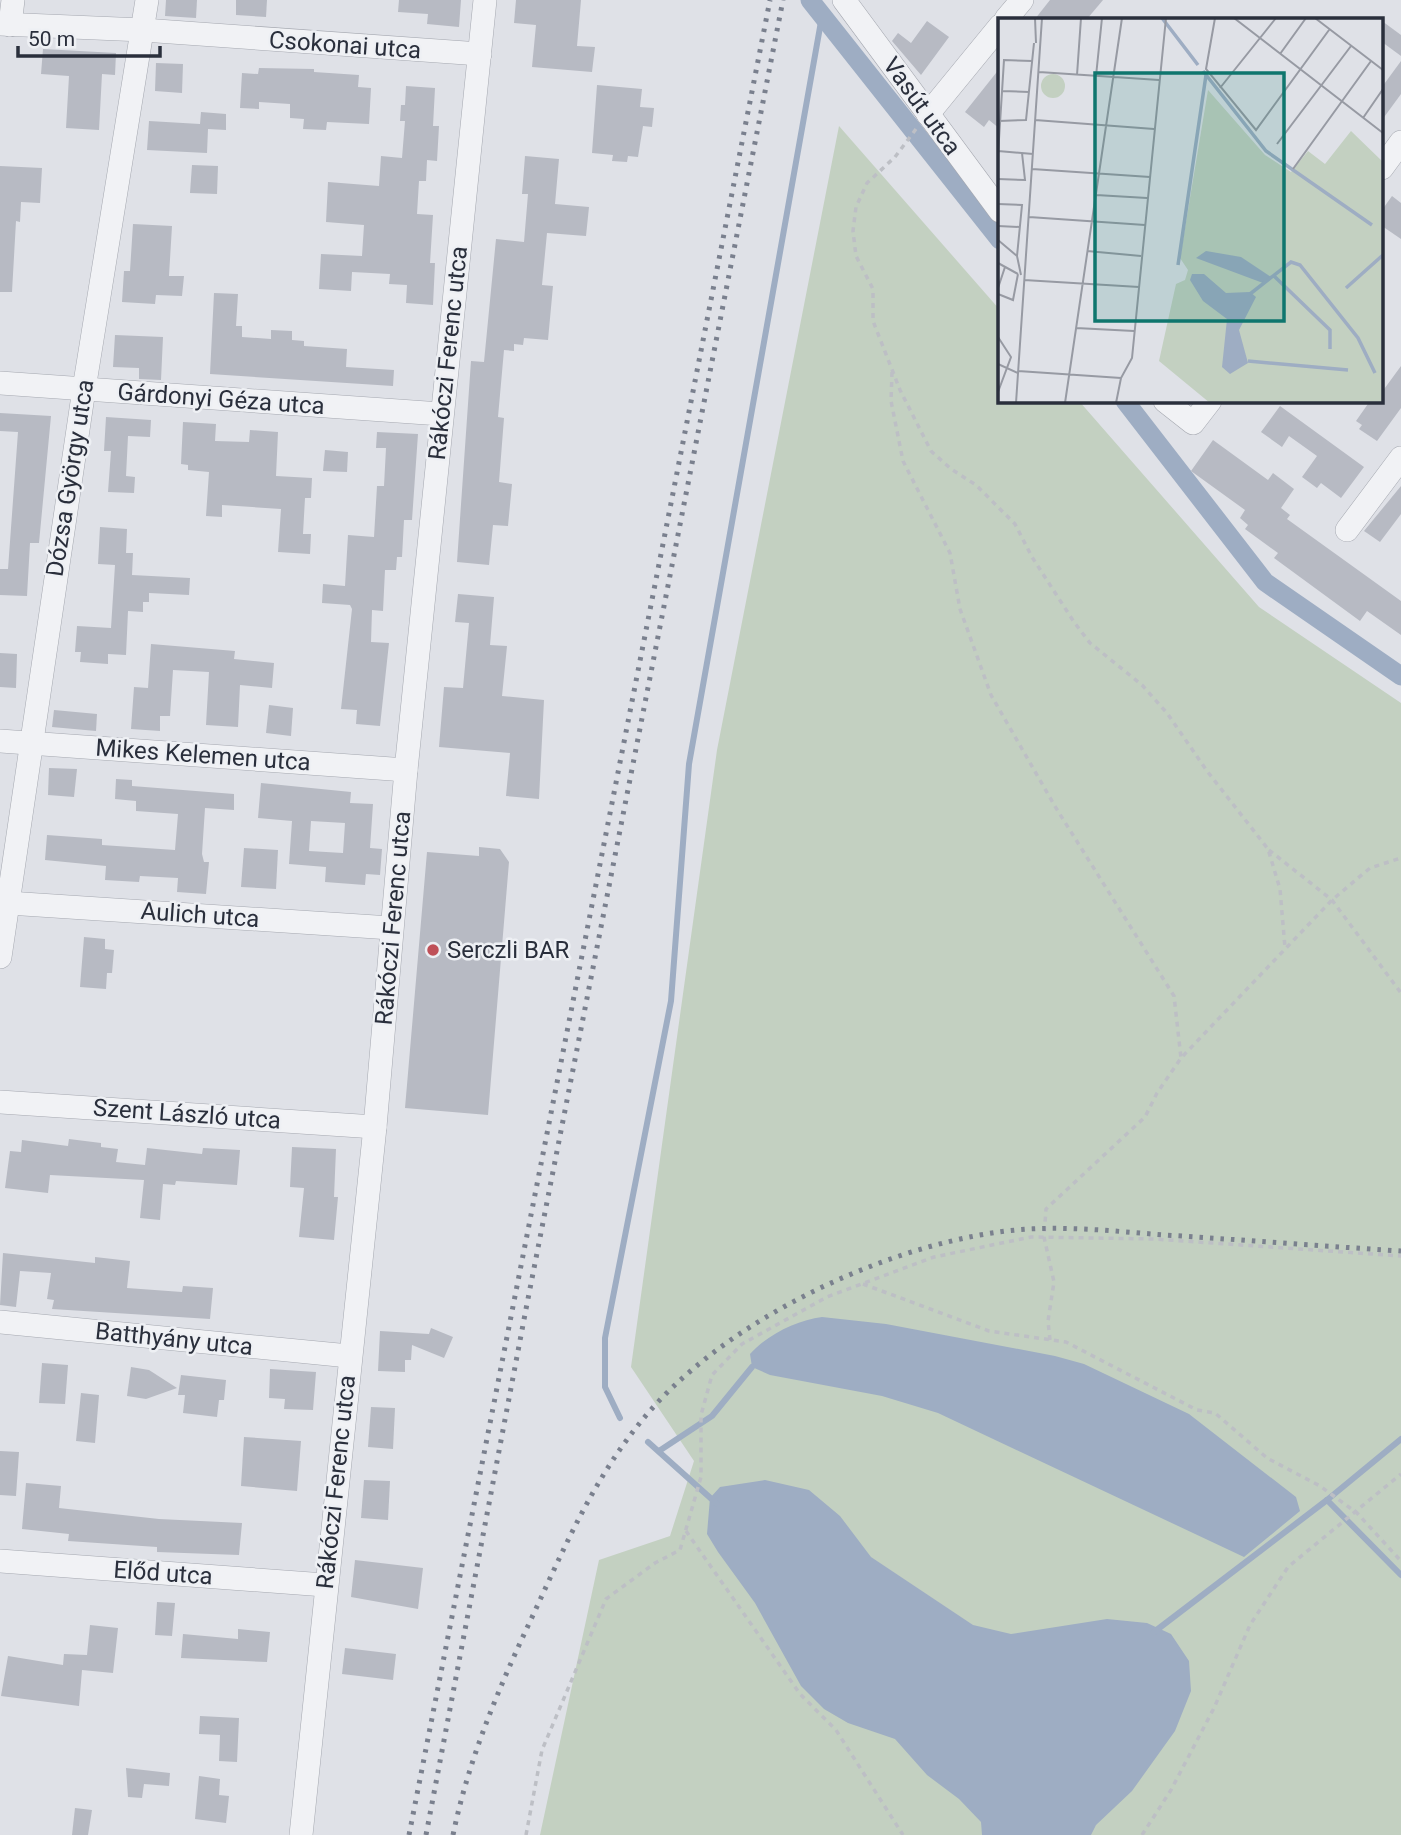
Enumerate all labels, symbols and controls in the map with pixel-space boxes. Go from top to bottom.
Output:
scale bar [18,14,159,58]
inset map [998,18,1384,402]
street label: Csokonai utca [268,26,422,64]
text: 50 m [28,27,75,51]
street label: Vasút utca [877,52,967,160]
street label: Rákóczi Ferenc utca [423,245,473,461]
street label: Dózsa György utca [41,377,99,579]
street label: Gárdonyi Géza utca [116,378,326,420]
street label: Mikes Kelemen utca [95,734,311,776]
street label: Rákóczi Ferenc utca [370,810,416,1026]
street label: Aulich utca [140,897,260,933]
place label: Serczli BAR [447,936,570,964]
marker: Serczli BAR [425,942,441,958]
street label: Szent László utca [92,1093,282,1135]
street label: Batthyány utca [94,1317,254,1361]
street label: Rákóczi Ferenc utca [311,1374,361,1590]
street label: Előd utca [112,1556,214,1590]

